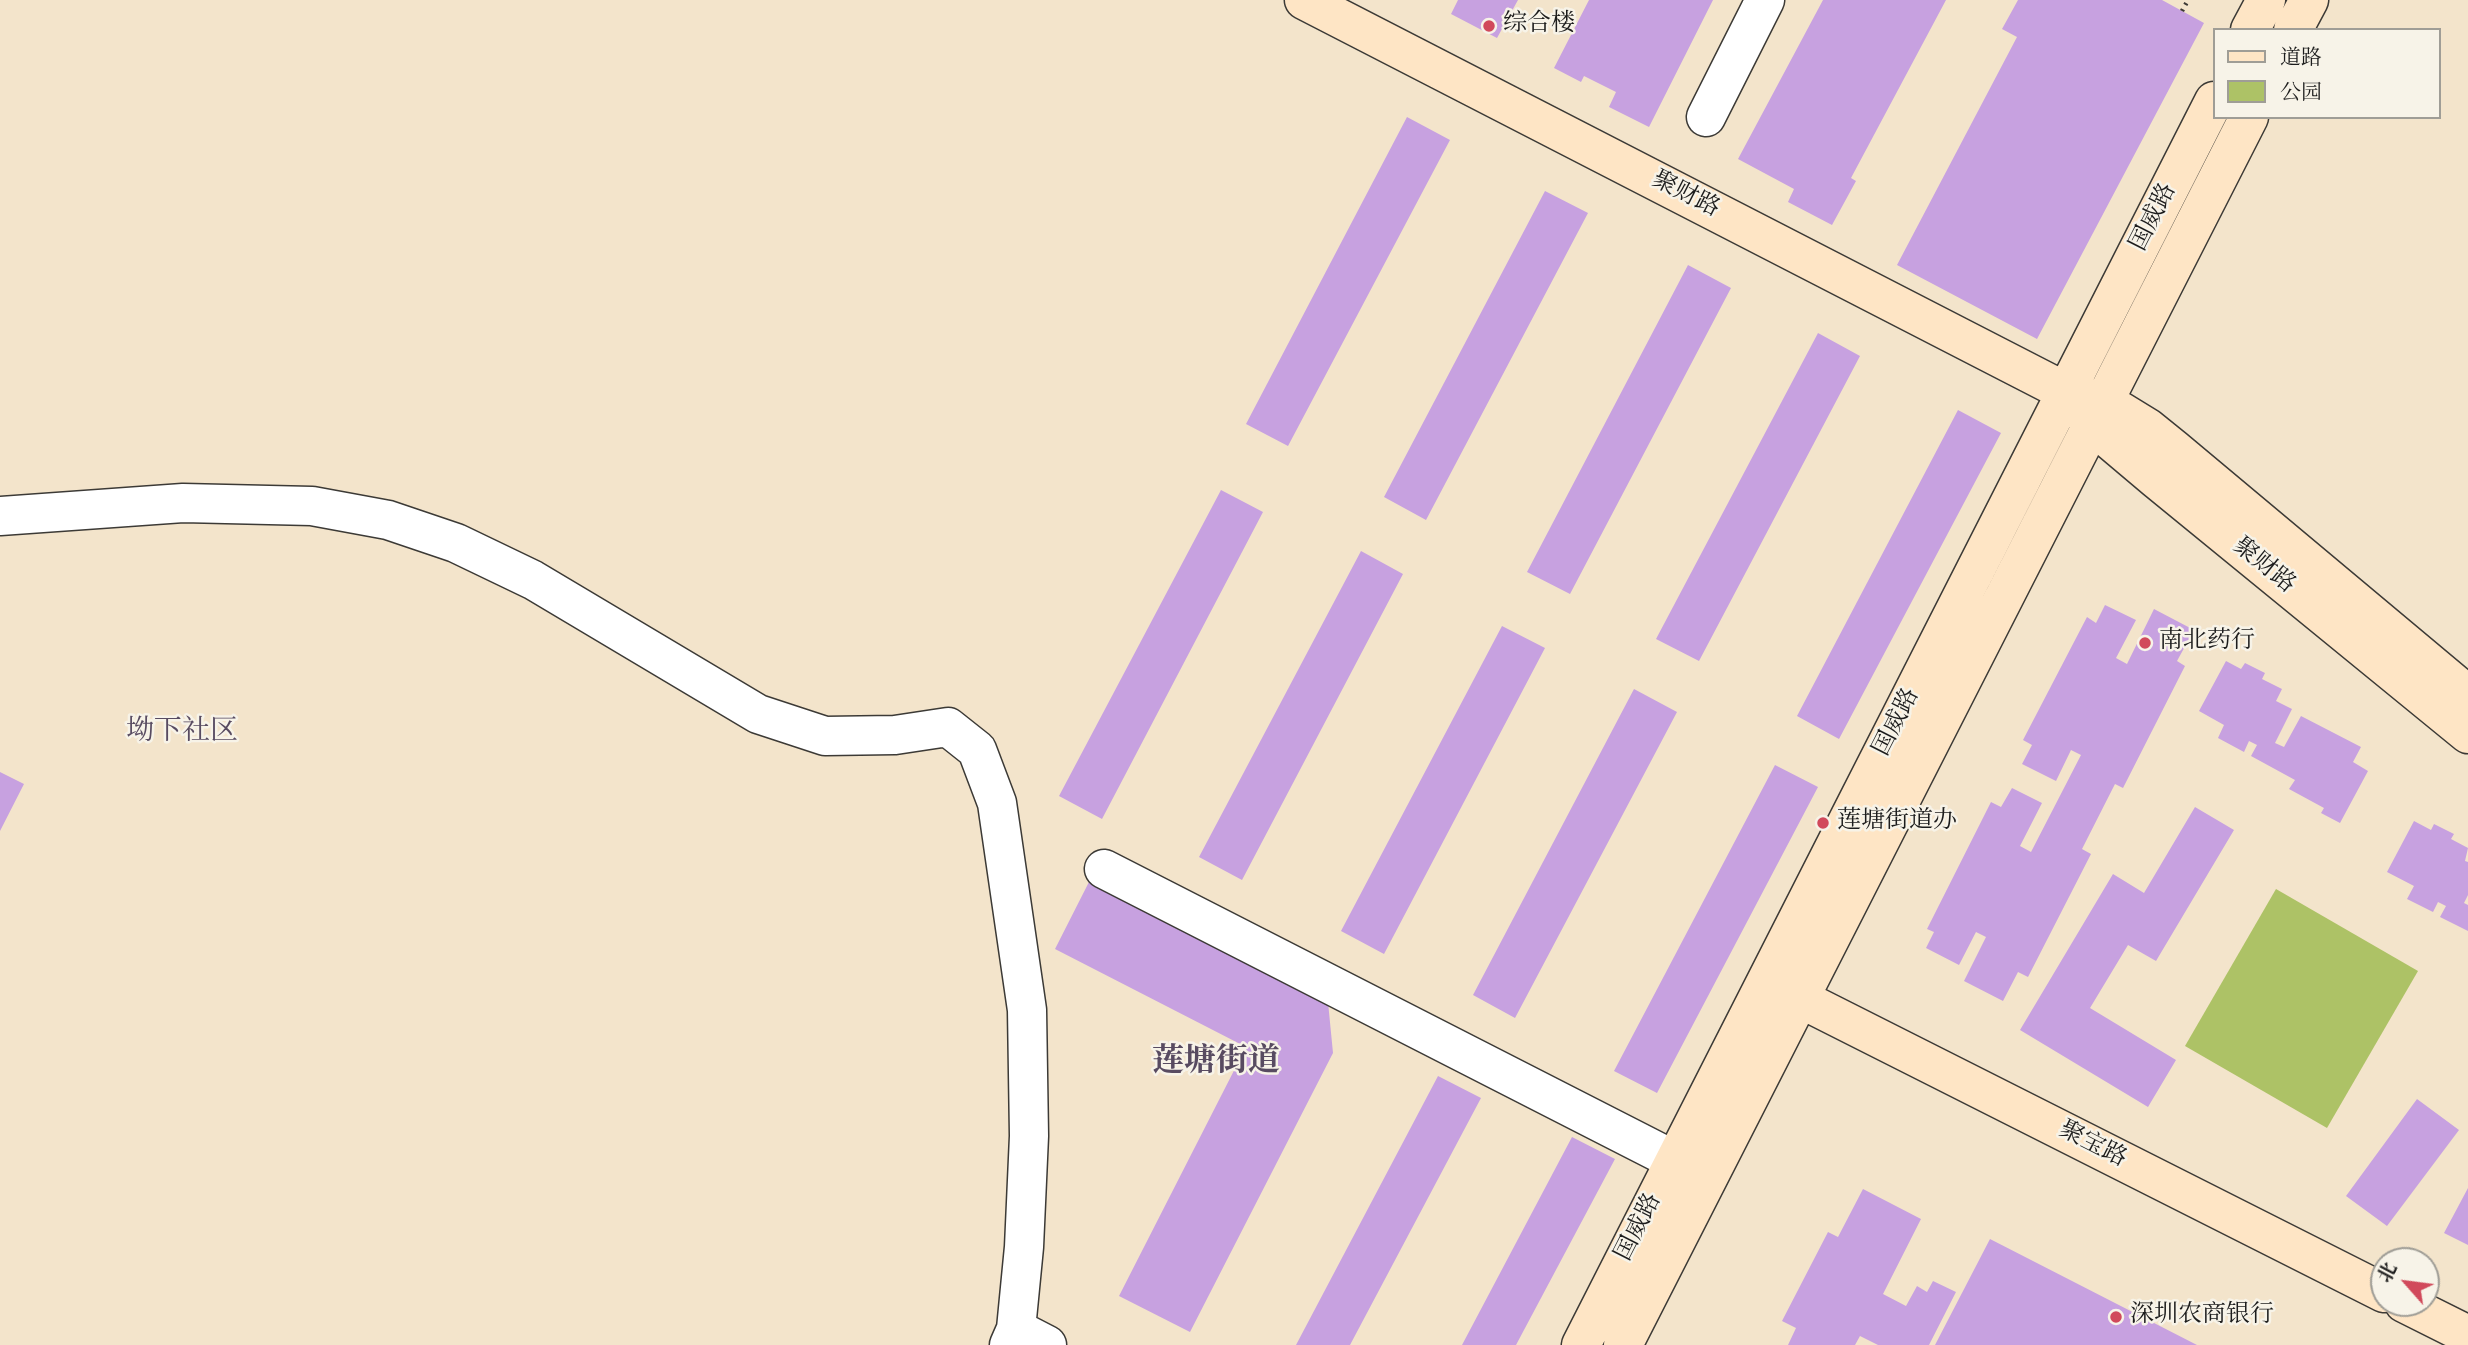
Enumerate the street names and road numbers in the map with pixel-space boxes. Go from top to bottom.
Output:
street label: 聚财路 [1646,167,1724,225]
street label: 国威路 [2126,179,2184,257]
street label: 聚财路 [2226,533,2300,601]
street label: 国威路 [1869,684,1927,762]
street label: 聚宝路 [2053,1117,2131,1175]
street label: 国威路 [1611,1189,1669,1267]

